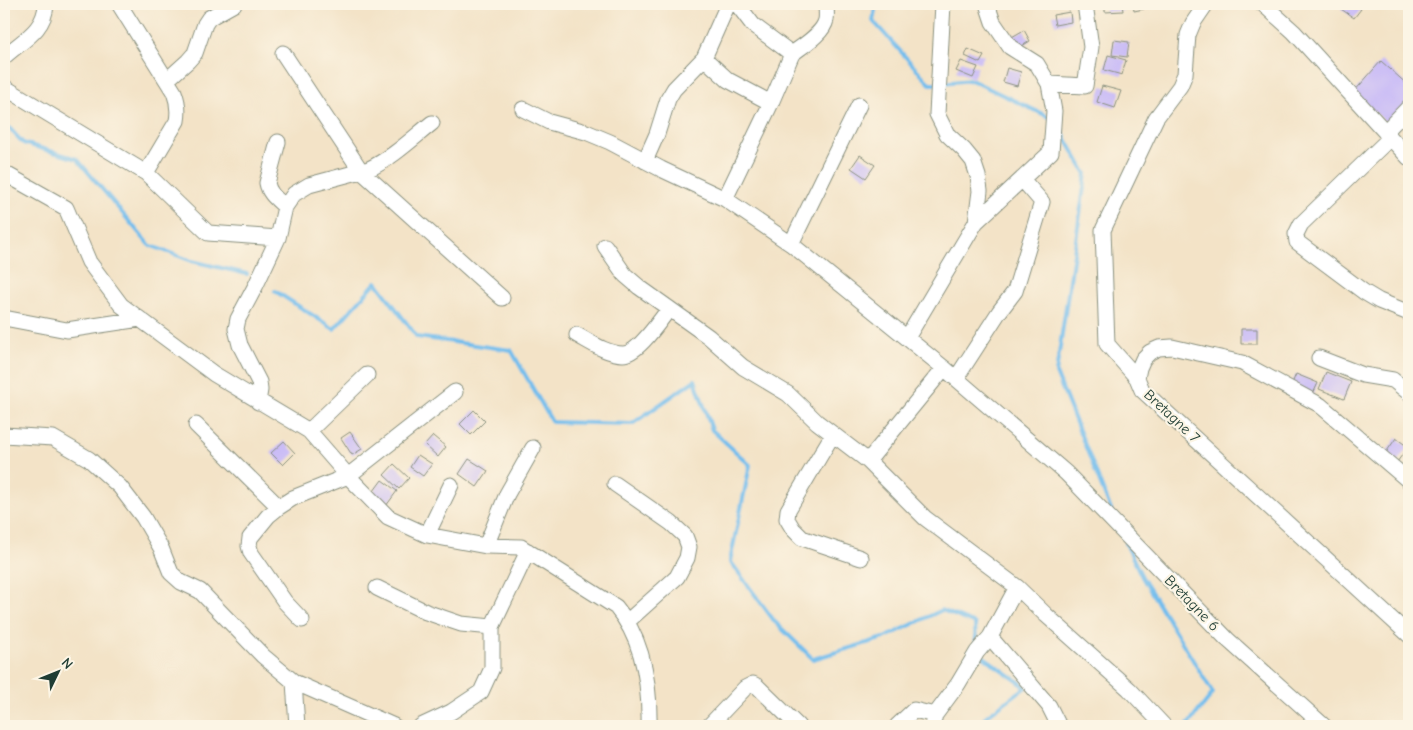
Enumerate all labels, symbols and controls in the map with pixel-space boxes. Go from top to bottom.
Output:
street label: Bretagne 7 [1140,386,1204,446]
street label: Bretagne 6 [1161,571,1223,635]
north arrow [32,648,82,698]
text: N [58,654,76,673]

